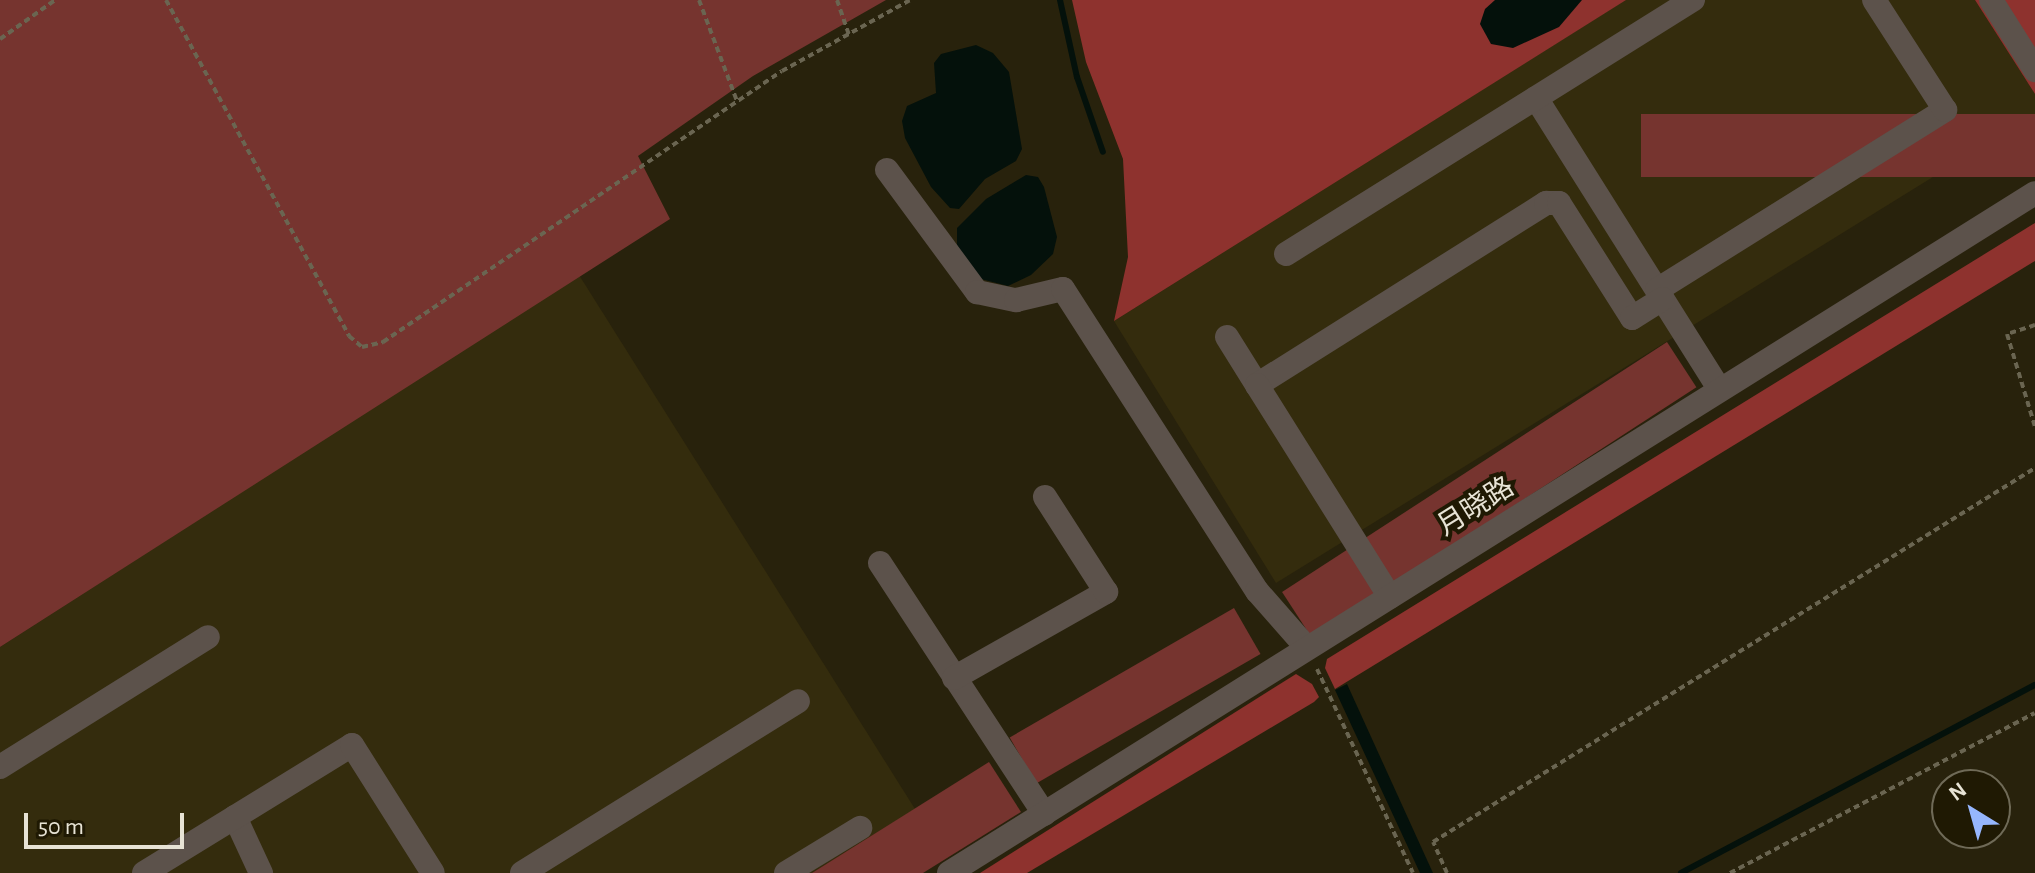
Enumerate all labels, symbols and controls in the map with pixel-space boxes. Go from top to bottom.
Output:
street label: 月晓路 [1431,470,1521,544]
north arrow [1931,769,2011,849]
text: N [1945,778,1970,805]
scale bar [28,797,188,847]
text: 50 m [38,815,84,839]

